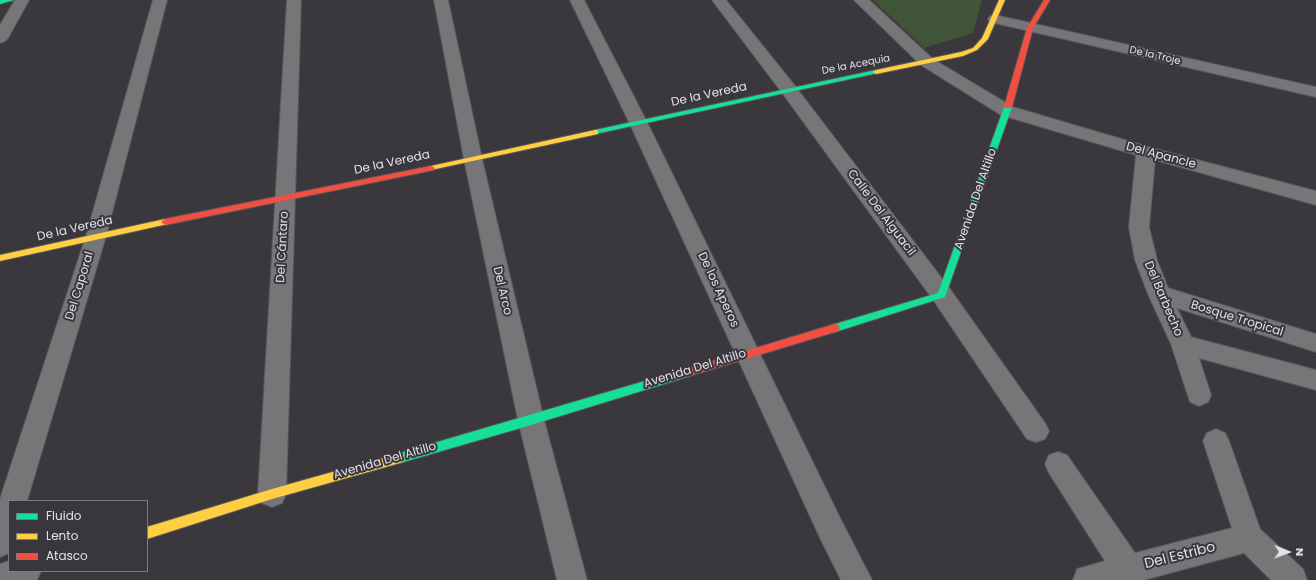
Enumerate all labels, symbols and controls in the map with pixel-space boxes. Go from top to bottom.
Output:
street label: De la Troje [1128,44,1182,68]
street label: De la Acequia [821,53,891,77]
street label: De la Vereda [670,80,748,110]
street label: Del Apancle [1124,140,1198,172]
street label: Avenida Del Altillo [952,146,1000,252]
street label: De la Vereda [353,148,431,178]
street label: Calle Del Alguacil [844,167,918,259]
street label: Del Cántaro [274,211,292,283]
street label: De la Vereda [36,213,114,245]
street label: Del Caporal [63,250,97,322]
street label: De los Aperos [694,250,742,330]
street label: Del Barbecho [1141,259,1185,339]
street label: Del Arco [489,265,515,317]
street label: Bosque Tropical [1189,298,1285,340]
street label: Avenida Del Altillo [642,347,748,391]
street label: Avenida Del Altillo [332,439,438,483]
legend [8,500,148,572]
text: Fluido [46,507,81,524]
text: Lento [46,527,78,544]
north arrow [1268,532,1308,572]
street label: Del Estribo [1143,539,1217,573]
text: Atasco [46,547,88,564]
text: N [1292,548,1308,556]

